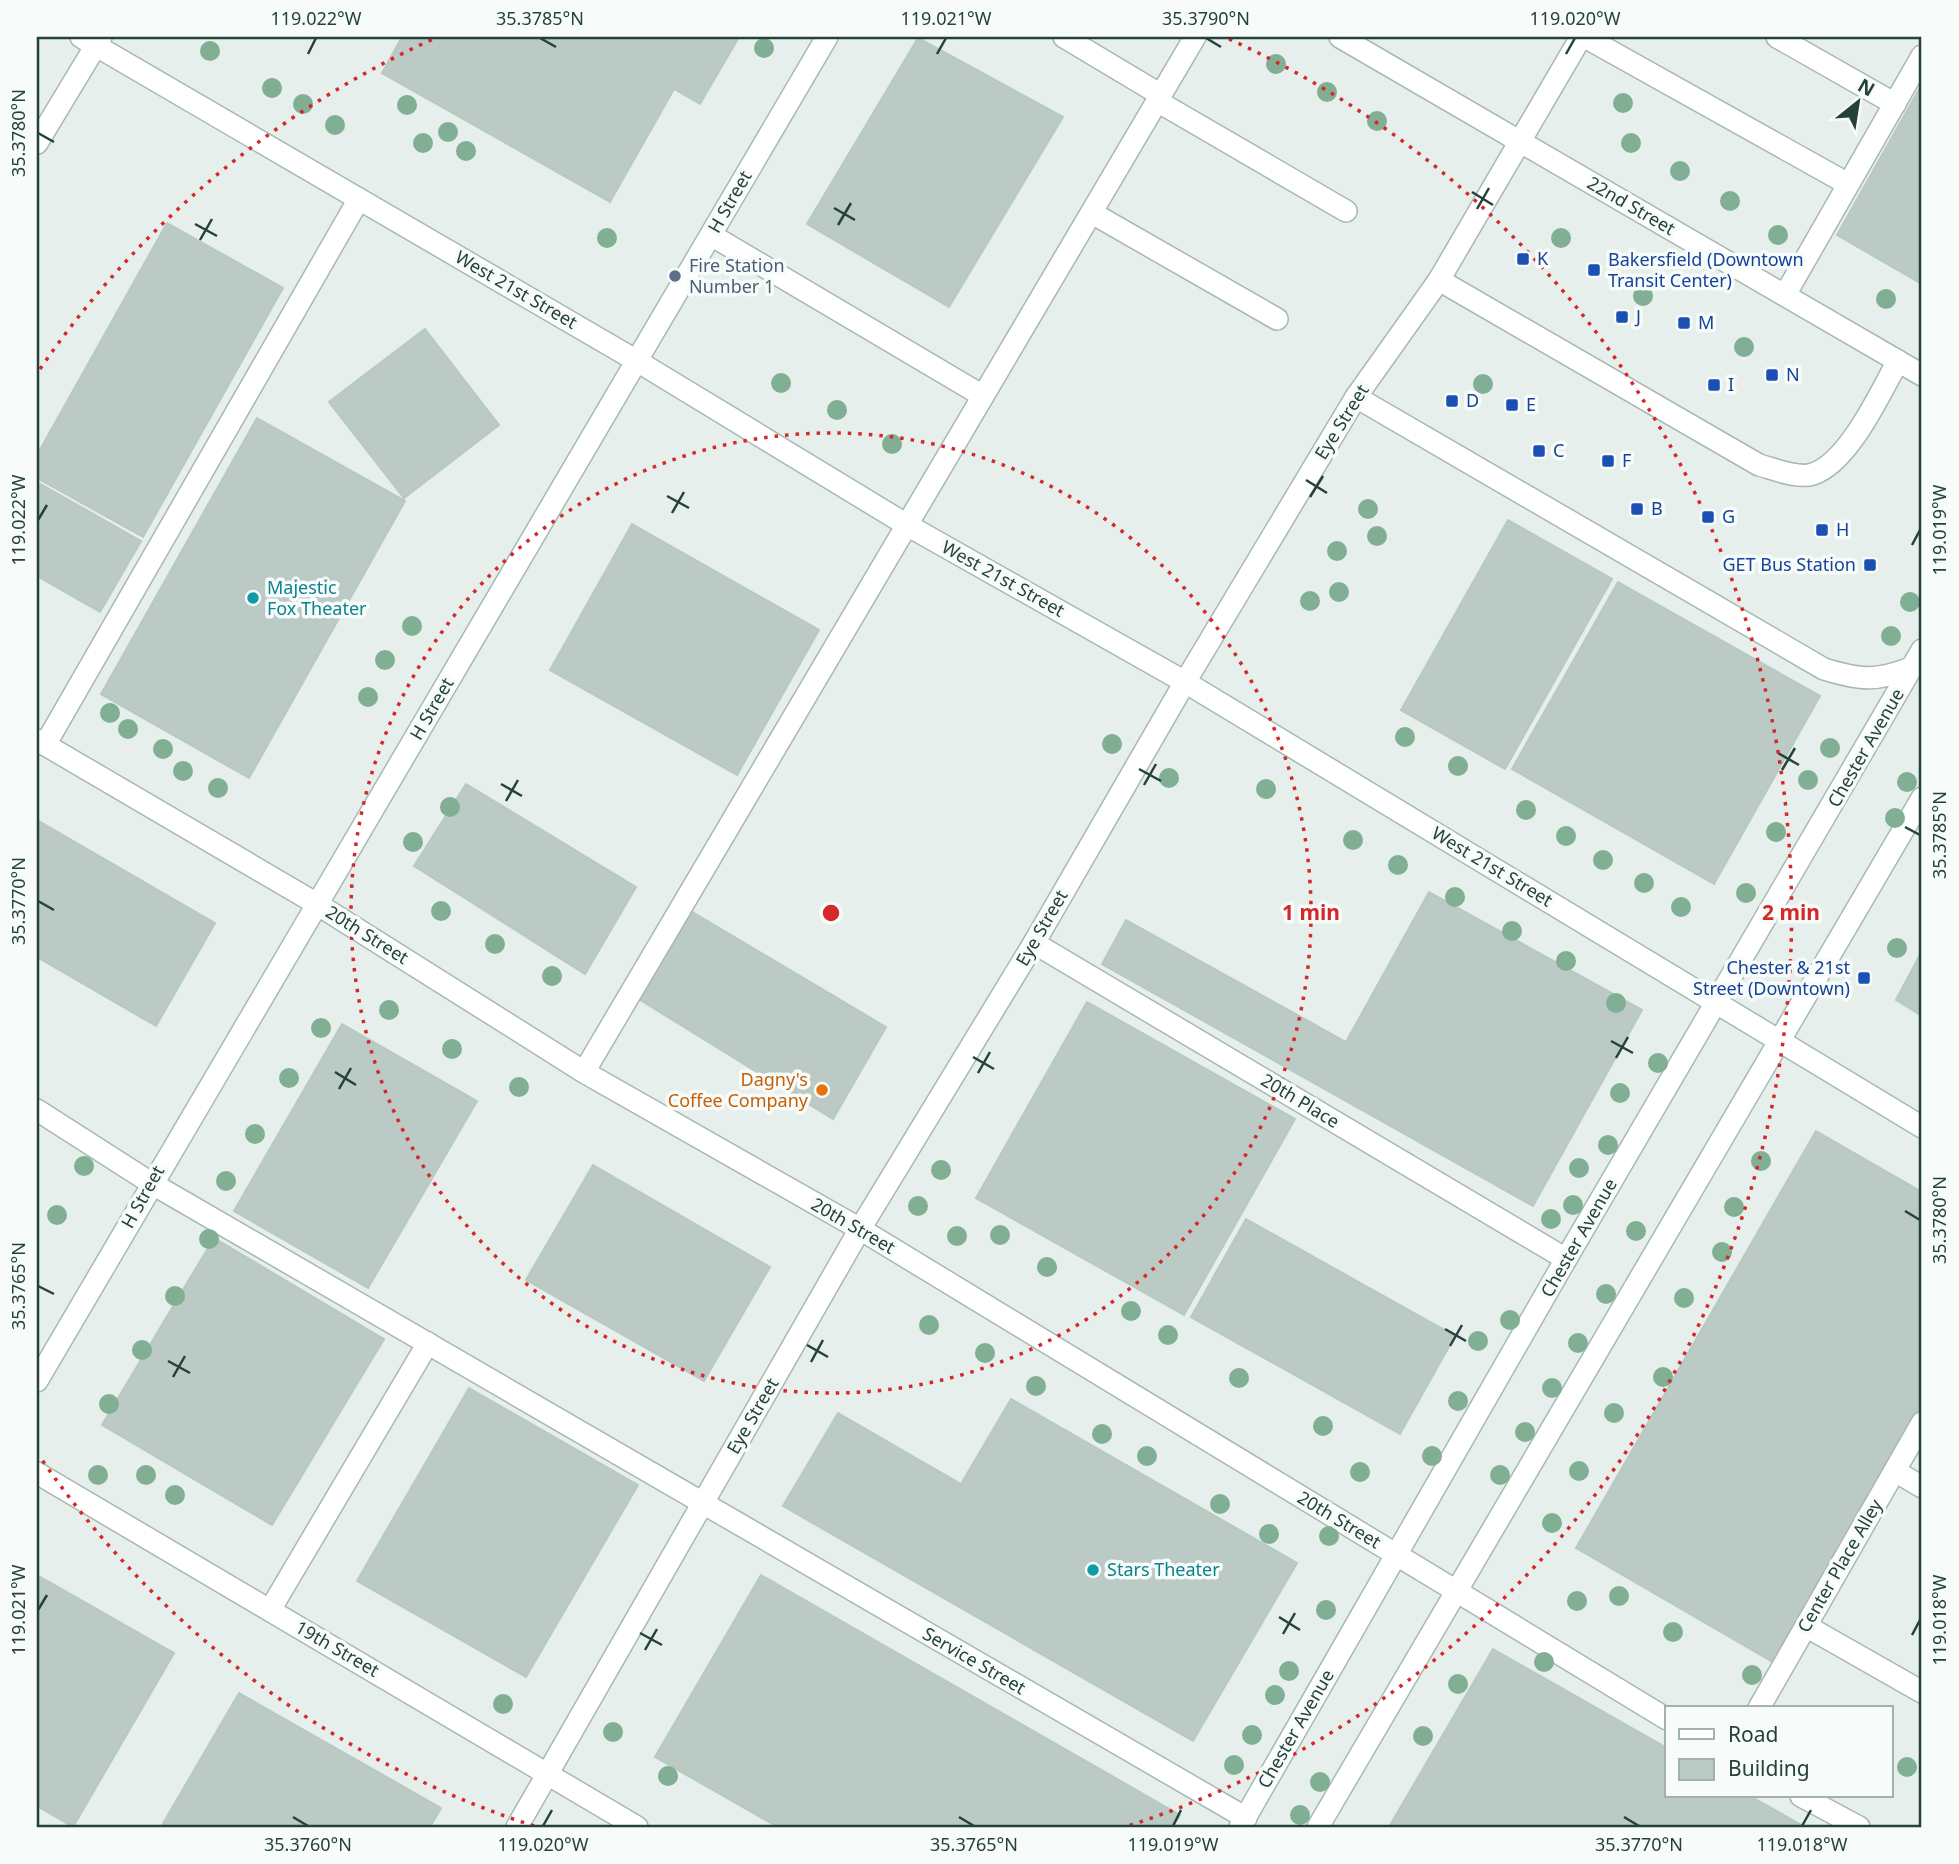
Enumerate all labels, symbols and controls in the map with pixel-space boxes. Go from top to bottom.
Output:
text: 119.022°W [270,6,362,30]
text: 35.3785°N [496,6,584,30]
text: 119.021°W [900,6,992,30]
text: 35.3790°N [1162,6,1250,30]
text: 119.020°W [1529,6,1621,30]
north arrow [1822,66,1892,136]
text: N [1853,72,1880,102]
text: 35.3780°N [6,89,30,177]
street label: H Street [702,166,757,237]
street label: 22nd Street [1583,170,1680,240]
street label: West 21st Street [451,244,582,334]
place label: K [1537,246,1549,270]
place label: Bakersfield (Downtown Transit Center) [1608,247,1804,292]
marker: K [1515,251,1531,267]
place label: Fire Station Number 1 [689,253,785,298]
marker: Bakersfield (Downtown Transit Center) [1586,262,1602,278]
marker: Fire Station Number 1 [667,268,683,284]
place label: J [1634,304,1641,328]
marker: J [1614,309,1630,325]
place label: M [1698,310,1714,334]
marker: M [1676,315,1692,331]
place label: N [1786,362,1800,386]
marker: N [1764,367,1780,383]
place label: I [1728,372,1734,396]
marker: I [1706,377,1722,393]
street label: Eye Street [1309,379,1374,464]
place label: D [1466,388,1479,412]
place label: E [1526,392,1536,416]
marker: D [1444,393,1460,409]
marker: E [1504,397,1520,413]
place label: C [1553,438,1564,462]
marker: C [1531,443,1547,459]
place label: F [1622,448,1631,472]
marker: F [1600,453,1616,469]
text: 119.022°W [6,474,30,566]
text: 119.019°W [1927,484,1951,576]
place label: B [1651,496,1663,520]
marker: B [1629,501,1645,517]
place label: G [1722,504,1735,528]
marker: G [1700,509,1716,525]
place label: H [1836,517,1849,541]
marker: H [1814,522,1830,538]
street label: West 21st Street [938,534,1070,622]
place label: GET Bus Station [1722,552,1856,576]
marker: GET Bus Station [1862,557,1878,573]
place label: Majestic Fox Theater [267,575,367,620]
marker: Majestic Fox Theater [245,590,261,606]
street label: H Street [404,673,459,744]
street label: Chester Avenue [1821,684,1909,811]
text: 35.3785°N [1927,791,1951,879]
street label: West 21st Street [1428,821,1558,912]
text: 35.3770°N [6,857,30,945]
street label: Eye Street [1010,885,1073,970]
text: 1 min [1282,898,1340,926]
text: 2 min [1762,898,1820,926]
street label: 20th Street [322,899,414,969]
centre of rings [819,901,843,925]
place label: Chester & 21st Street (Downtown) [1693,955,1850,1000]
marker: Chester & 21st Street (Downtown) [1856,970,1872,986]
place label: Dagny's Coffee Company [668,1067,809,1112]
street label: 20th Place [1257,1067,1344,1133]
marker: Dagny's Coffee Company [814,1082,830,1098]
street label: H Street [115,1160,169,1232]
street label: Chester Avenue [1534,1174,1622,1301]
text: 35.3780°N [1927,1176,1951,1264]
street label: 20th Street [807,1191,900,1259]
text: 35.3765°N [6,1242,30,1330]
street label: Eye Street [721,1373,784,1458]
street label: 20th Street [1293,1485,1386,1554]
street label: Center Place Alley [1791,1494,1888,1637]
place label: Stars Theater [1107,1557,1220,1581]
marker: Stars Theater [1085,1562,1101,1578]
text: 119.021°W [6,1564,30,1656]
text: 119.018°W [1927,1574,1951,1666]
street label: 19th Street [291,1614,384,1682]
street label: Service Street [919,1621,1031,1700]
street label: Chester Avenue [1251,1665,1339,1792]
legend [1665,1706,1892,1798]
text: Road [1728,1720,1778,1748]
text: Building [1728,1754,1810,1782]
text: 35.3760°N [264,1832,352,1856]
text: 119.020°W [497,1832,589,1856]
text: 35.3765°N [930,1832,1018,1856]
text: 119.019°W [1127,1832,1219,1856]
text: 35.3770°N [1595,1832,1683,1856]
text: 119.018°W [1756,1832,1848,1856]

